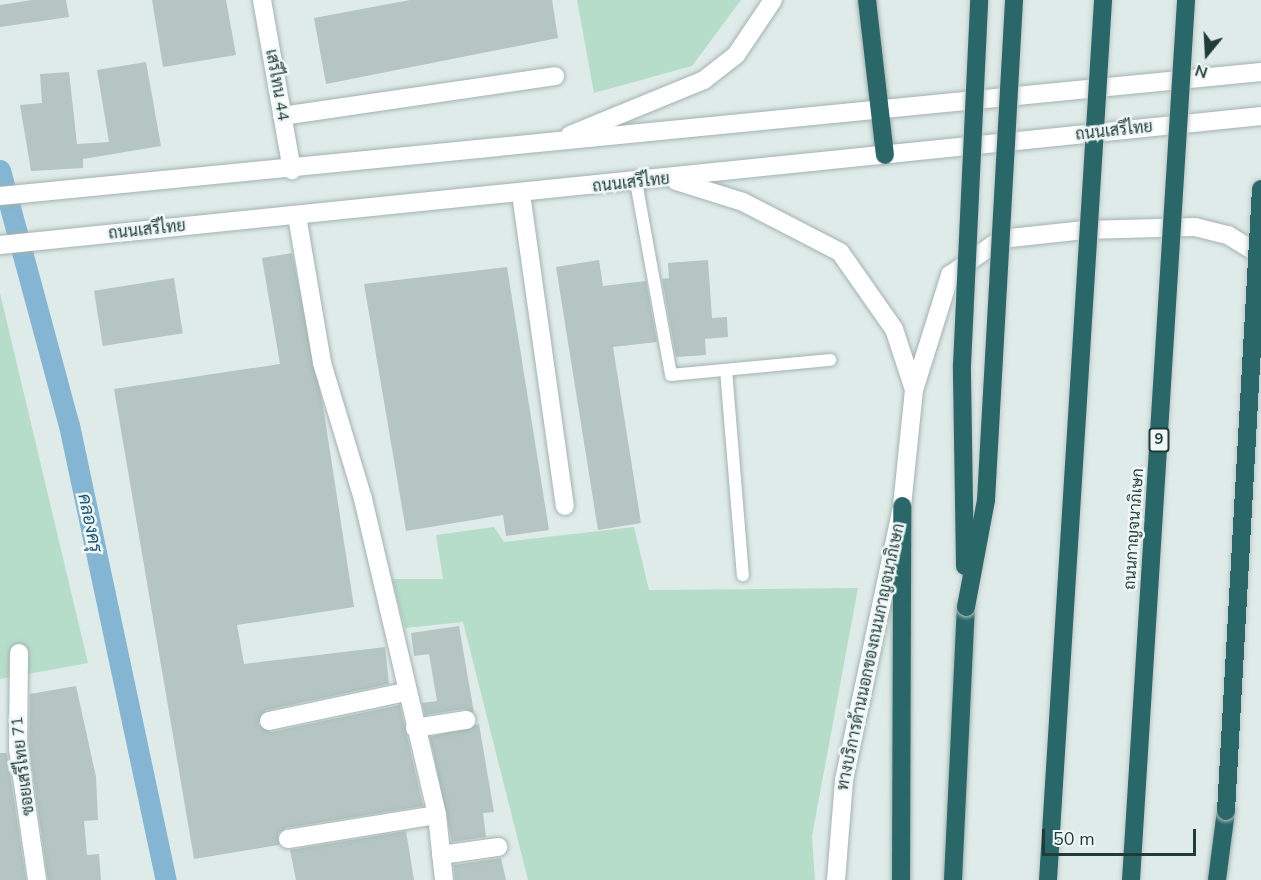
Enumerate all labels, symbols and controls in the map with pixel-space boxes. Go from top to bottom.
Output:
north arrow [1177,24,1237,84]
street label: เสรีไทน 44 [261,48,293,122]
text: N [1192,59,1211,83]
street label: ถนนเสรีไทย [1074,117,1154,145]
street label: ถนนเสรีไทย [591,169,671,197]
street label: ถนนเสรีไทย [107,216,187,244]
road number: 9 [1148,428,1170,452]
street label: ถนนกาญจนาภิเษก [1120,468,1148,590]
water label: คลองครุ [73,492,107,554]
street label: ทางบริการด้านนอกของถนนกาญจนาภิเษก [833,522,909,792]
street label: ซอยเสรีไทย 71 [7,715,39,817]
scale bar [1045,817,1200,855]
text: 50 m [1053,827,1095,851]

